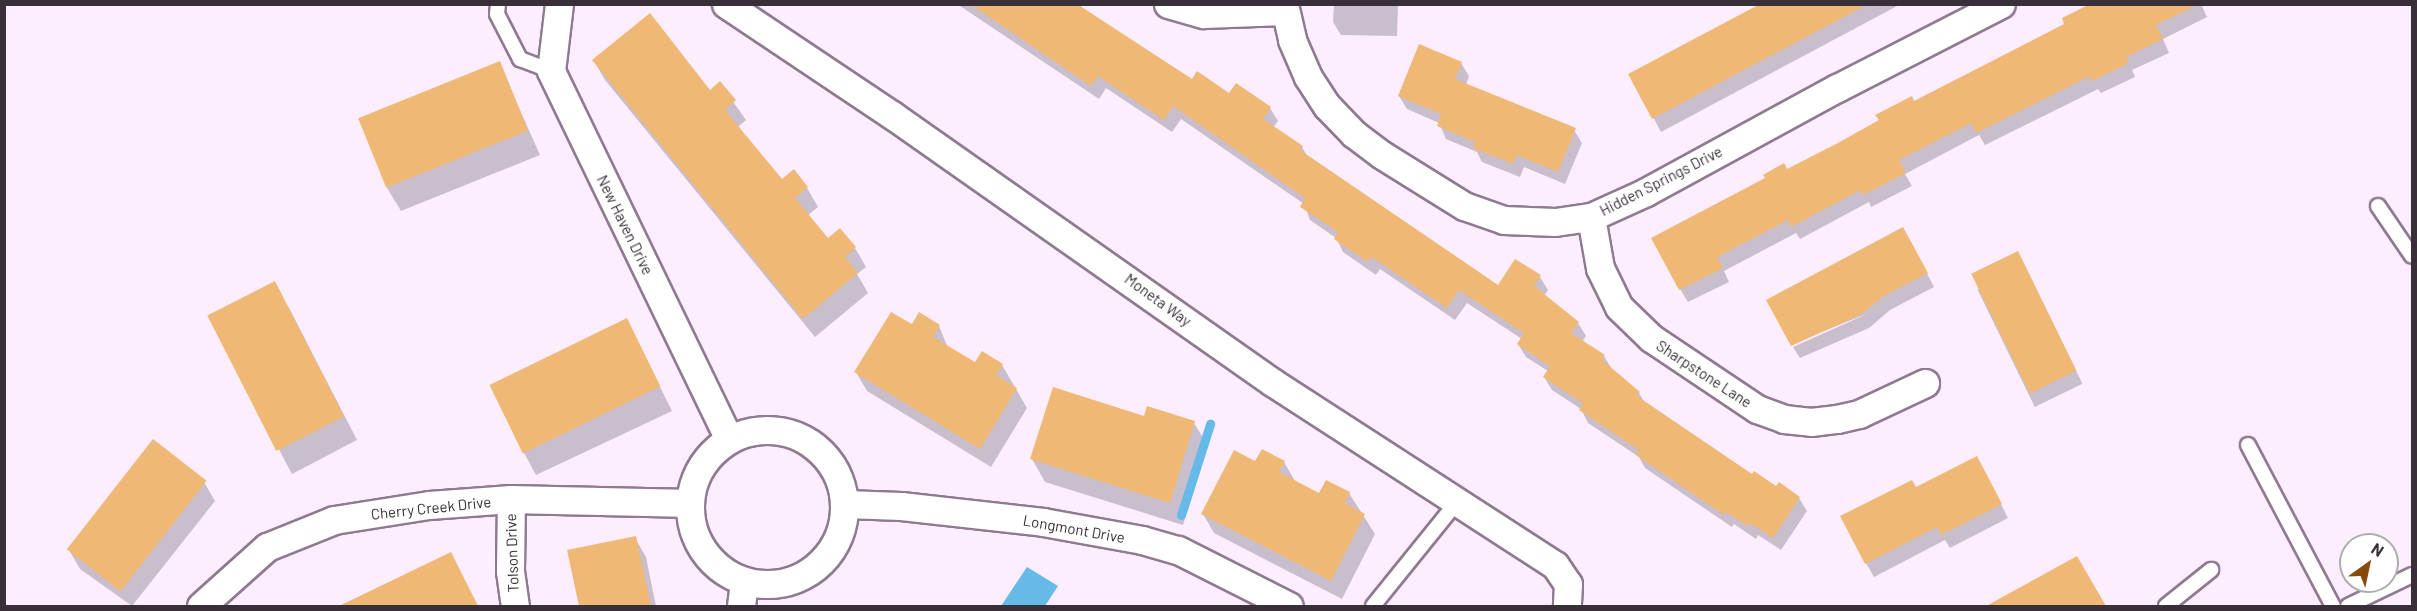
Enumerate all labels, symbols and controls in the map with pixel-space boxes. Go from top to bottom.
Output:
street label: Hidden Springs Drive [1597,142,1725,220]
street label: New Haven Drive [593,172,657,278]
street label: Moneta Way [1121,270,1195,330]
street label: Sharpstone Lane [1653,336,1755,412]
street label: Cherry Creek Drive [370,493,492,523]
street label: Longmont Drive [1022,511,1126,547]
street label: Tolson Drive [502,513,522,593]
north arrow [2339,533,2399,593]
text: N [2368,538,2388,560]

